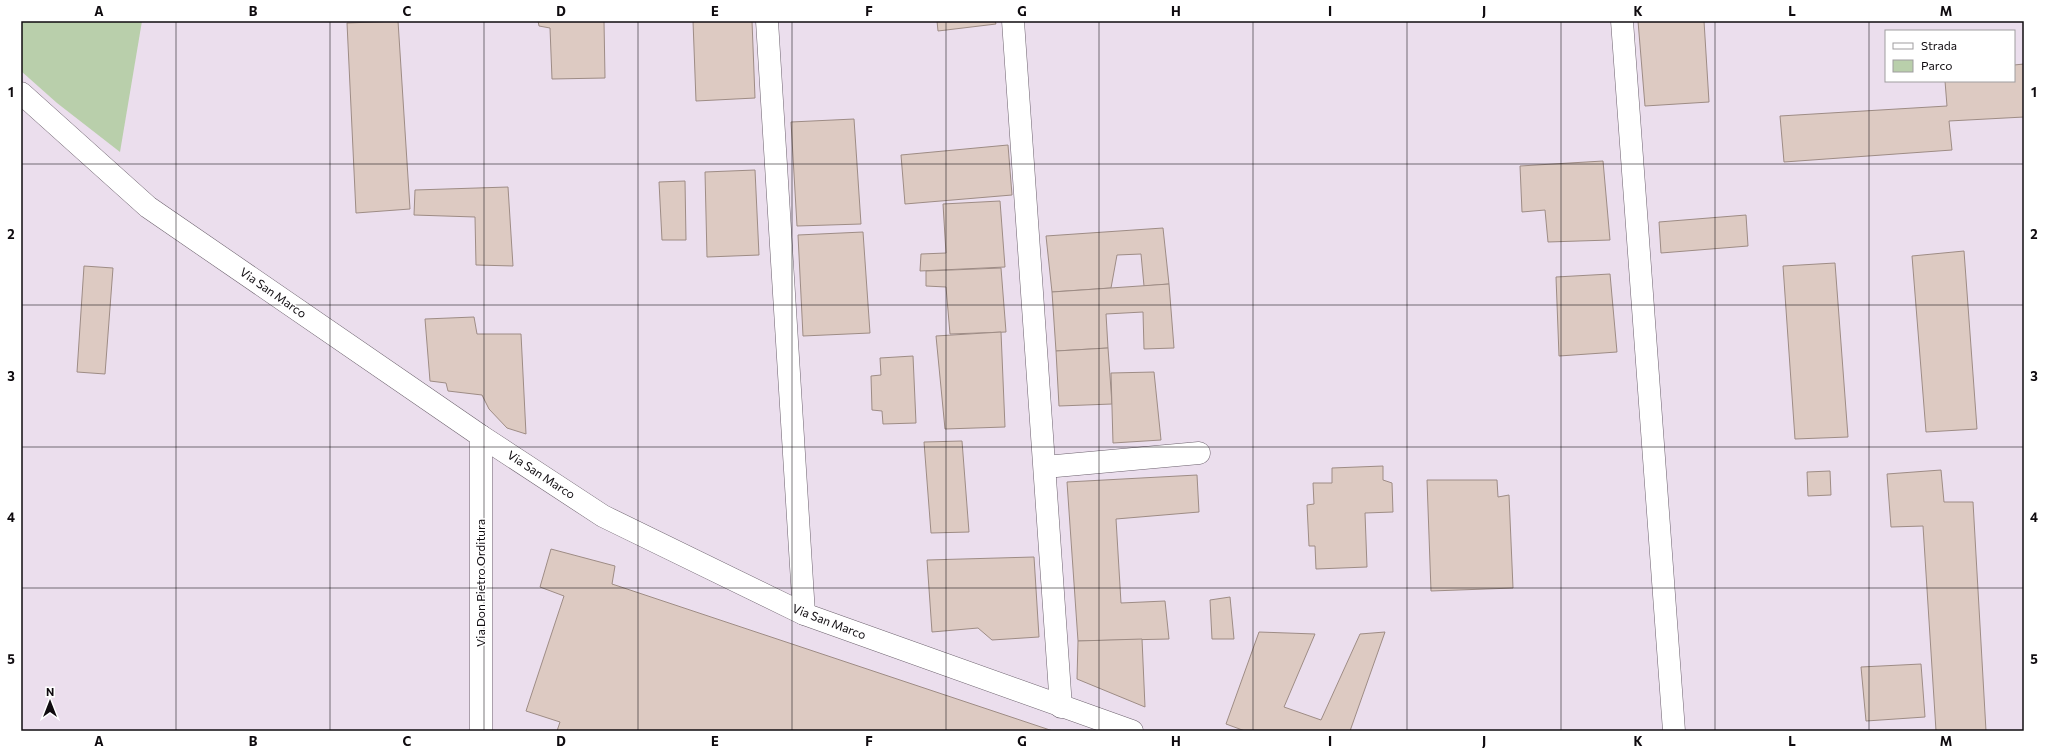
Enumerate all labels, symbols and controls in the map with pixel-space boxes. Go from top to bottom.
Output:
text: A [94,3,104,19]
text: B [249,3,258,19]
text: C [403,3,412,19]
text: D [556,3,566,19]
text: E [711,3,719,19]
text: F [865,3,873,19]
text: G [1017,3,1027,19]
text: H [1171,3,1181,19]
text: I [1328,3,1332,19]
text: J [1482,3,1486,19]
text: K [1633,3,1643,19]
text: L [1788,3,1796,19]
text: M [1940,3,1952,19]
legend [1885,30,2015,82]
text: Strada [1921,38,1957,52]
text: Parco [1921,58,1953,72]
text: 1 [8,84,14,100]
text: 1 [2031,84,2037,100]
text: 2 [7,226,15,242]
text: 2 [2030,226,2038,242]
street label: Via San Marco [238,264,309,320]
text: 3 [7,368,15,384]
text: 3 [2030,368,2038,384]
street label: Via San Marco [505,447,578,501]
text: 4 [7,509,15,525]
text: 4 [2030,509,2038,525]
street label: Via Don Pietro Orditura [473,519,487,647]
street label: Via San Marco [791,601,868,642]
text: 5 [7,651,15,667]
text: 5 [2030,651,2038,667]
north arrow [30,682,70,722]
text: N [46,685,54,698]
text: A [94,733,104,749]
text: B [249,733,258,749]
text: C [403,733,412,749]
text: D [556,733,566,749]
text: E [711,733,719,749]
text: F [865,733,873,749]
text: G [1017,733,1027,749]
text: H [1171,733,1181,749]
text: I [1328,733,1332,749]
text: J [1482,733,1486,749]
text: K [1633,733,1643,749]
text: L [1788,733,1796,749]
text: M [1940,733,1952,749]

